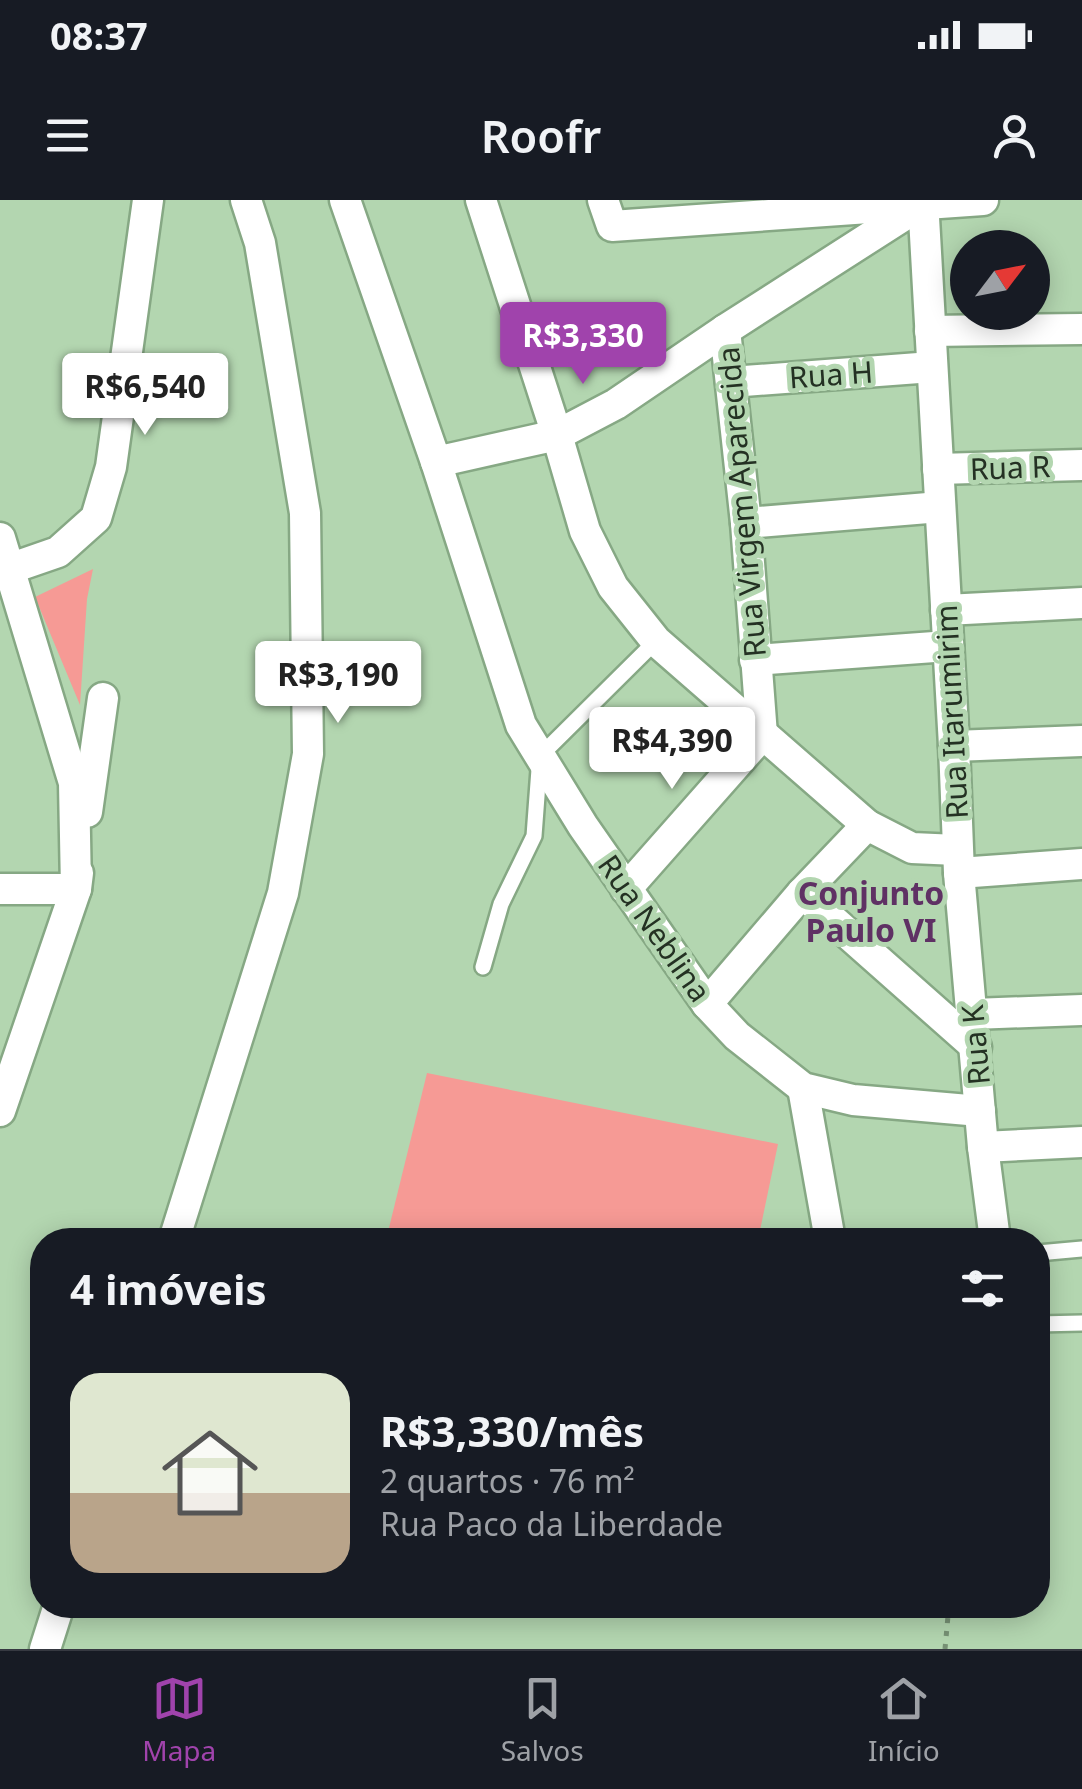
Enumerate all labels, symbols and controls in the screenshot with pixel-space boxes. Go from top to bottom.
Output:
text: 08:37 [50,9,148,61]
text: Roofr [481,105,601,166]
icon: menu [40,108,95,163]
icon: person [987,108,1042,163]
north arrow [950,230,1050,330]
map controls [950,230,1050,330]
pin: R$3,330 [491,302,675,387]
text: R$3,330 [522,313,644,356]
street label: Rua Virgem Aparecida [707,345,775,659]
street label: Rua H [788,351,874,397]
pin: R$6,540 [53,353,237,438]
text: R$6,540 [84,364,206,407]
street label: Rua R [969,445,1051,489]
street label: Rua Itarumirim [925,604,977,820]
pin: R$3,190 [246,641,430,726]
text: R$3,190 [277,652,399,695]
pin: R$4,390 [580,707,764,792]
text: R$4,390 [611,718,733,761]
street label: Rua Neblina [589,846,721,1010]
district label: Conjunto Paulo VI [798,871,944,951]
street label: Rua K [951,1003,999,1087]
text: 4 imóveis [70,1260,267,1317]
icon: filters [955,1261,1010,1316]
text: R$3,330/mês [380,1402,644,1459]
icon: home [150,1413,270,1533]
text: 2 quartos · 76 m² [380,1459,635,1502]
text: Rua Paco da Liberdade [380,1502,723,1545]
tab: Mapa [142,1671,216,1769]
tab: Salvos [501,1671,584,1769]
tab: Início [868,1671,940,1769]

